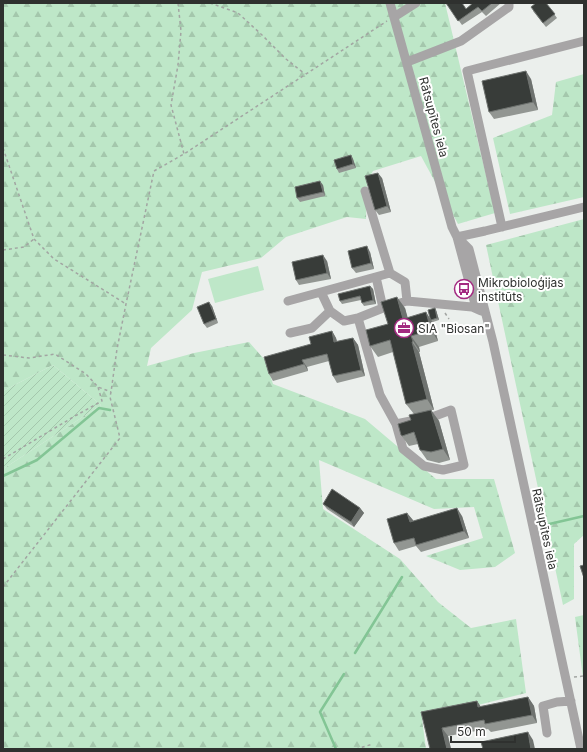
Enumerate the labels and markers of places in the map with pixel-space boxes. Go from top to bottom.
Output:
place label: Mikrobioloģijas institūts [478,275,564,304]
bus stop icon: Mikrobioloģijas institūts [453,278,475,300]
office icon: SIA "Biosan" [393,317,415,339]
place label: SIA "Biosan" [418,321,490,336]

